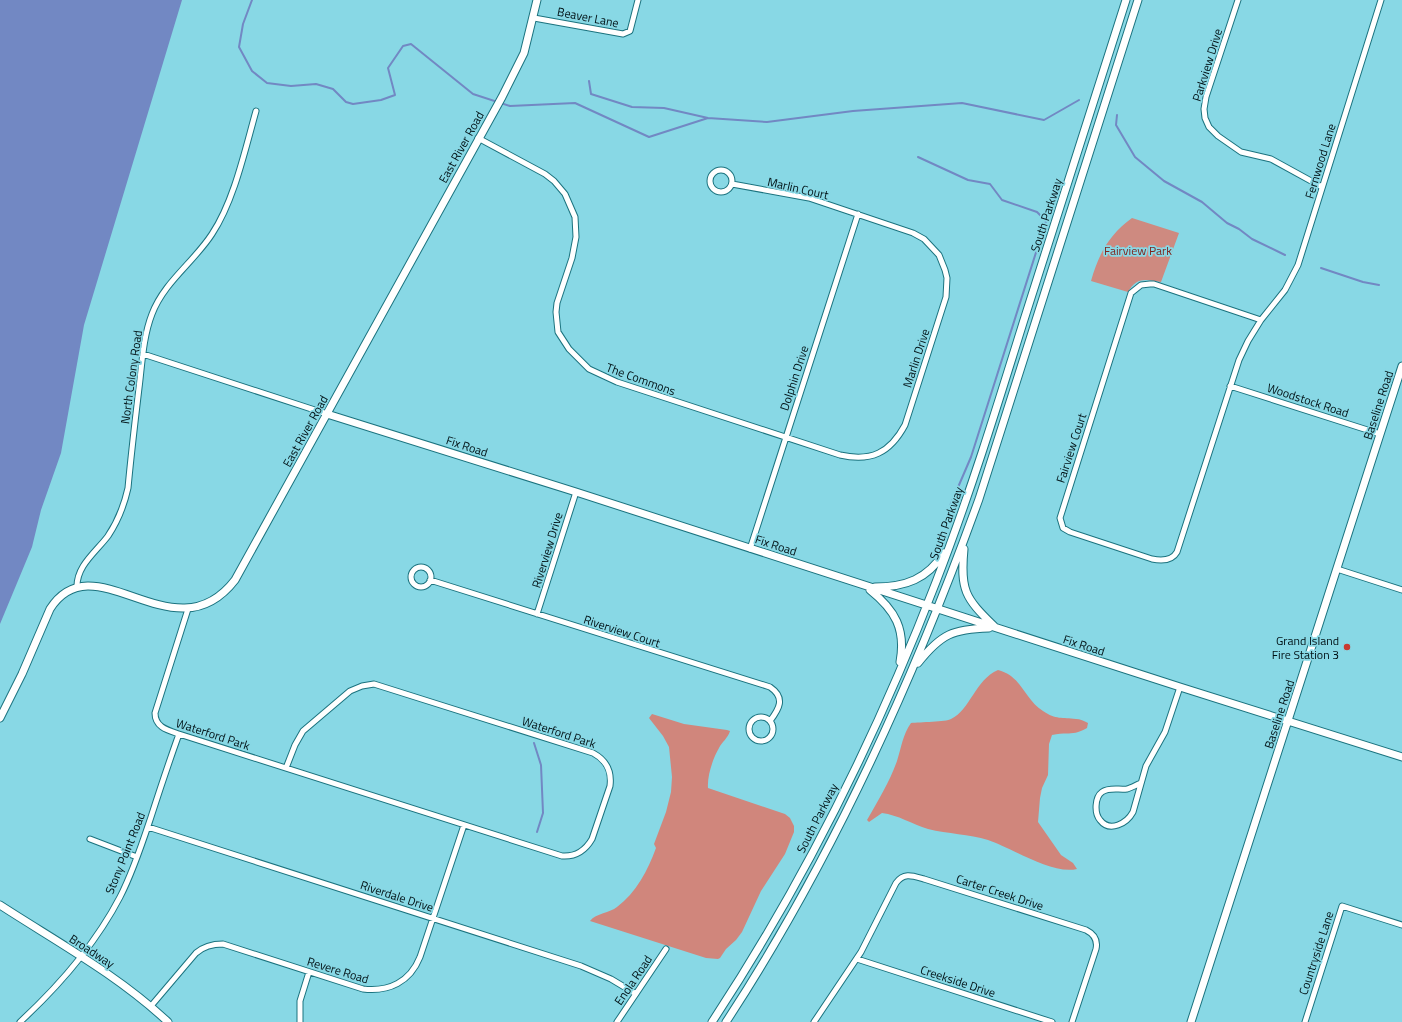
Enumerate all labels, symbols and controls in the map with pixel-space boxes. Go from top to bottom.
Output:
street label: Beaver Lane [556,2,620,32]
street label: Parkview Drive [1187,26,1227,104]
street label: East River Road [433,108,489,186]
street label: Fernwood Lane [1300,121,1340,201]
street label: Marlin Court [766,172,831,204]
street label: South Parkway [1025,176,1067,254]
park label: Fairview Park [1104,241,1172,260]
street label: Marlin Drive [898,326,934,390]
street label: North Colony Road [115,329,147,425]
street label: Dolphin Drive [775,343,813,413]
street label: The Commons [604,358,679,400]
street label: Baseline Road [1358,368,1398,442]
street label: Woodstock Road [1265,378,1351,422]
street label: East River Road [277,392,333,470]
street label: Fairview Court [1051,410,1091,485]
street label: Fix Road [444,430,490,462]
street label: South Parkway [924,484,968,562]
street label: Riverview Drive [526,510,568,590]
street label: Fix Road [753,529,799,561]
street label: Riverview Court [581,610,664,653]
street label: Fix Road [1061,629,1107,661]
place label: Grand Island Fire Station 3 [1272,631,1339,664]
marker: Grand Island Fire Station 3 [1342,642,1352,652]
street label: Baseline Road [1259,677,1299,751]
street label: Waterford Park [519,711,599,753]
street label: Waterford Park [173,713,253,755]
street label: South Parkway [791,780,843,856]
street label: Stony Point Road [100,809,150,897]
street label: Carter Creek Drive [954,869,1046,915]
street label: Riverdale Drive [358,875,436,917]
street label: Countryside Lane [1294,909,1338,997]
street label: Broadway [65,929,119,973]
street label: Enola Road [609,951,657,1009]
street label: Revere Road [305,952,371,988]
street label: Creekside Drive [918,960,998,1002]

